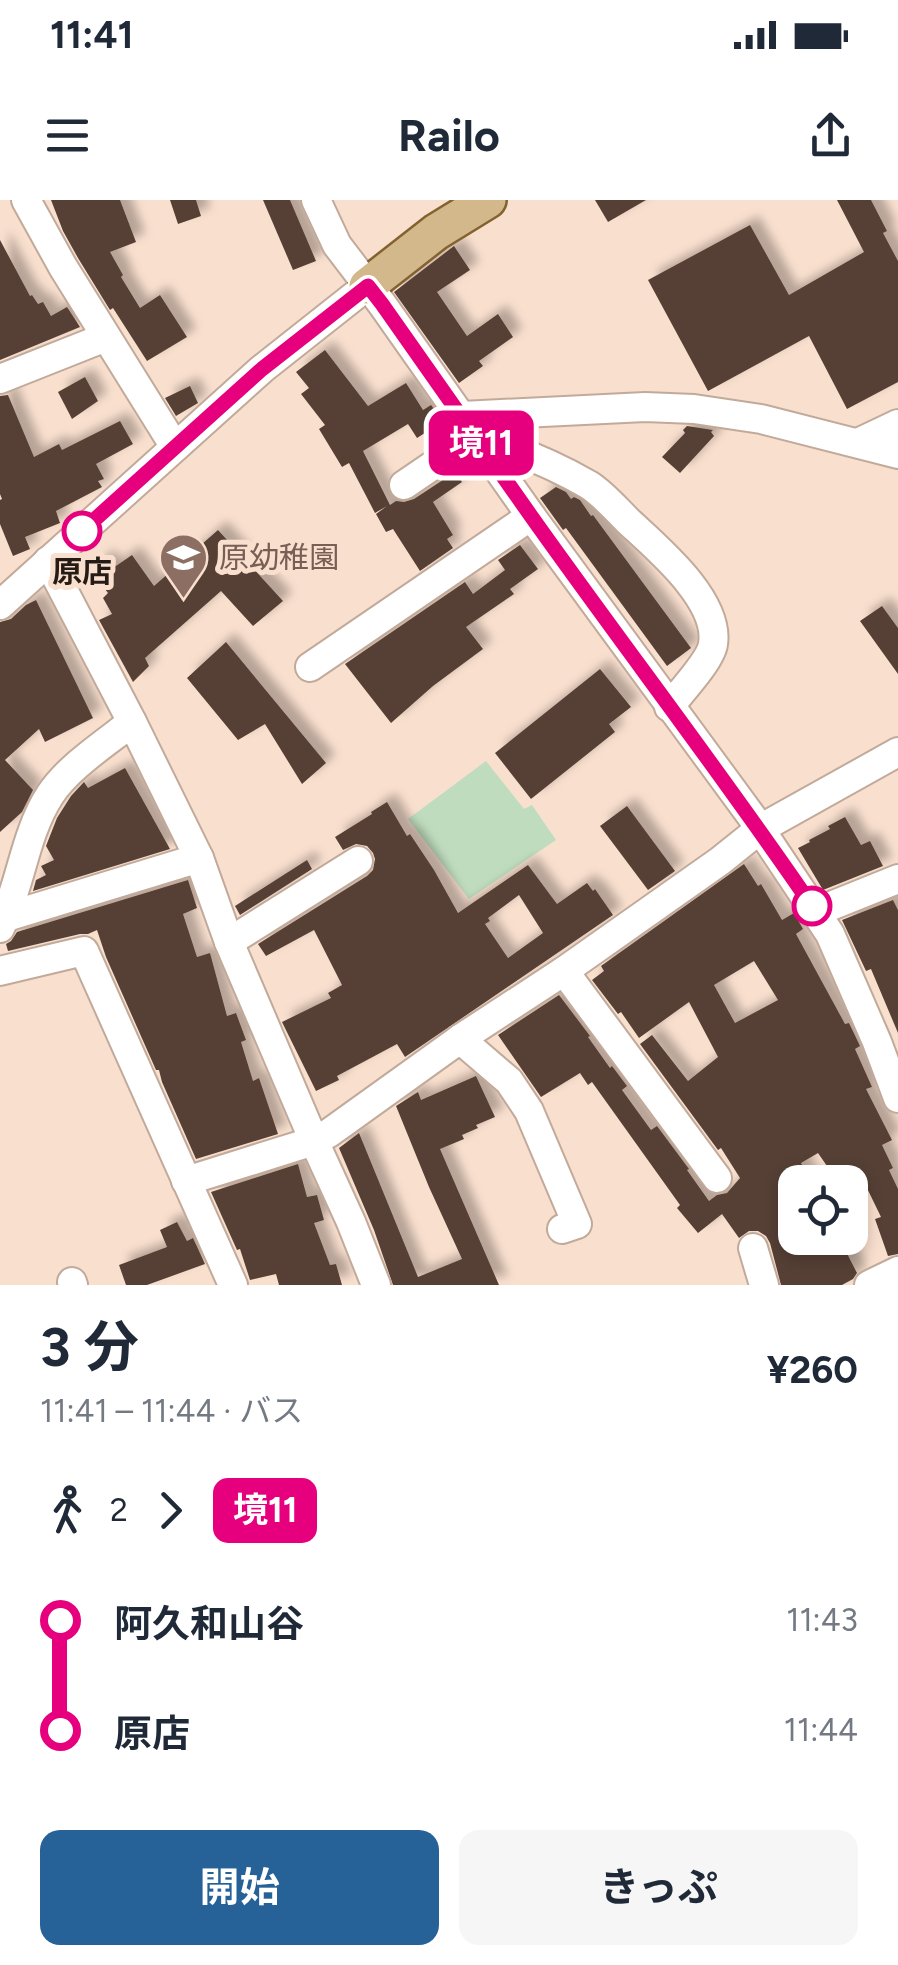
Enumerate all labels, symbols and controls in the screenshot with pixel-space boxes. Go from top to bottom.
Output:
text: 11:41 [50,12,134,58]
icon: menu [40,108,95,163]
text: Railo [398,108,500,162]
icon: share [803,108,858,163]
line badge: 境11 [424,410,538,476]
text: 境11 [449,422,513,464]
marker: 原店 [63,512,101,550]
school or university icon: 原幼稚園 [158,532,210,600]
place label: 原幼稚園 [219,539,339,576]
place label: 原店 [52,553,112,590]
unlabelled marker [793,887,831,925]
map controls [778,1165,868,1255]
button: locate [778,1165,868,1255]
text: 3 分 [40,1314,139,1380]
text: ¥260 [767,1347,858,1393]
text: 11:41 – 11:44 · バス [40,1392,303,1430]
icon: walk [40,1483,95,1538]
icon: forward [143,1483,198,1538]
text: 境11 [233,1489,297,1531]
text: 2 [110,1491,128,1529]
text: 阿久和山谷 [114,1601,304,1647]
text: 11:43 [786,1601,858,1639]
text: 原店 [114,1711,190,1757]
text: 11:44 [784,1711,858,1749]
button: 開始 [40,1830,439,1945]
button: きっぷ [459,1830,858,1945]

